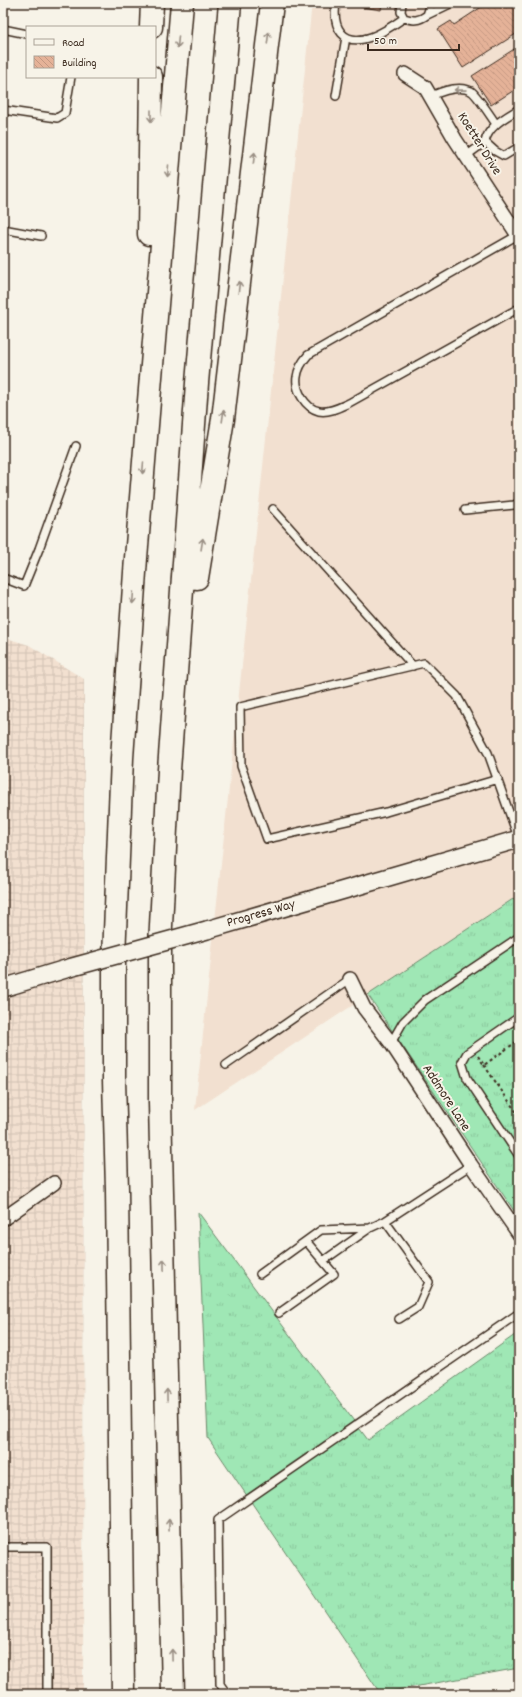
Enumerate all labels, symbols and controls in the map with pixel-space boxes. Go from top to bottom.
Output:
legend [26,26,156,78]
scale bar [368,26,459,52]
one-way arrow [264,32,272,45]
text: 50 m [374,33,397,50]
text: Road [62,35,84,52]
one-way arrow [175,35,182,48]
text: Building [62,55,97,72]
one-way arrow [454,86,467,94]
one-way arrow [147,109,155,122]
street label: Koetter Drive [452,109,506,179]
one-way arrow [250,152,258,165]
one-way arrow [164,164,171,177]
one-way arrow [235,281,242,294]
one-way arrow [219,410,227,423]
one-way arrow [140,461,147,474]
one-way arrow [198,538,206,551]
one-way arrow [130,591,137,604]
street label: Progress Way [224,895,298,933]
street label: Addmore Lane [417,1061,475,1135]
one-way arrow [160,1259,168,1272]
one-way arrow [163,1389,171,1402]
one-way arrow [165,1519,173,1532]
one-way arrow [169,1649,176,1662]

